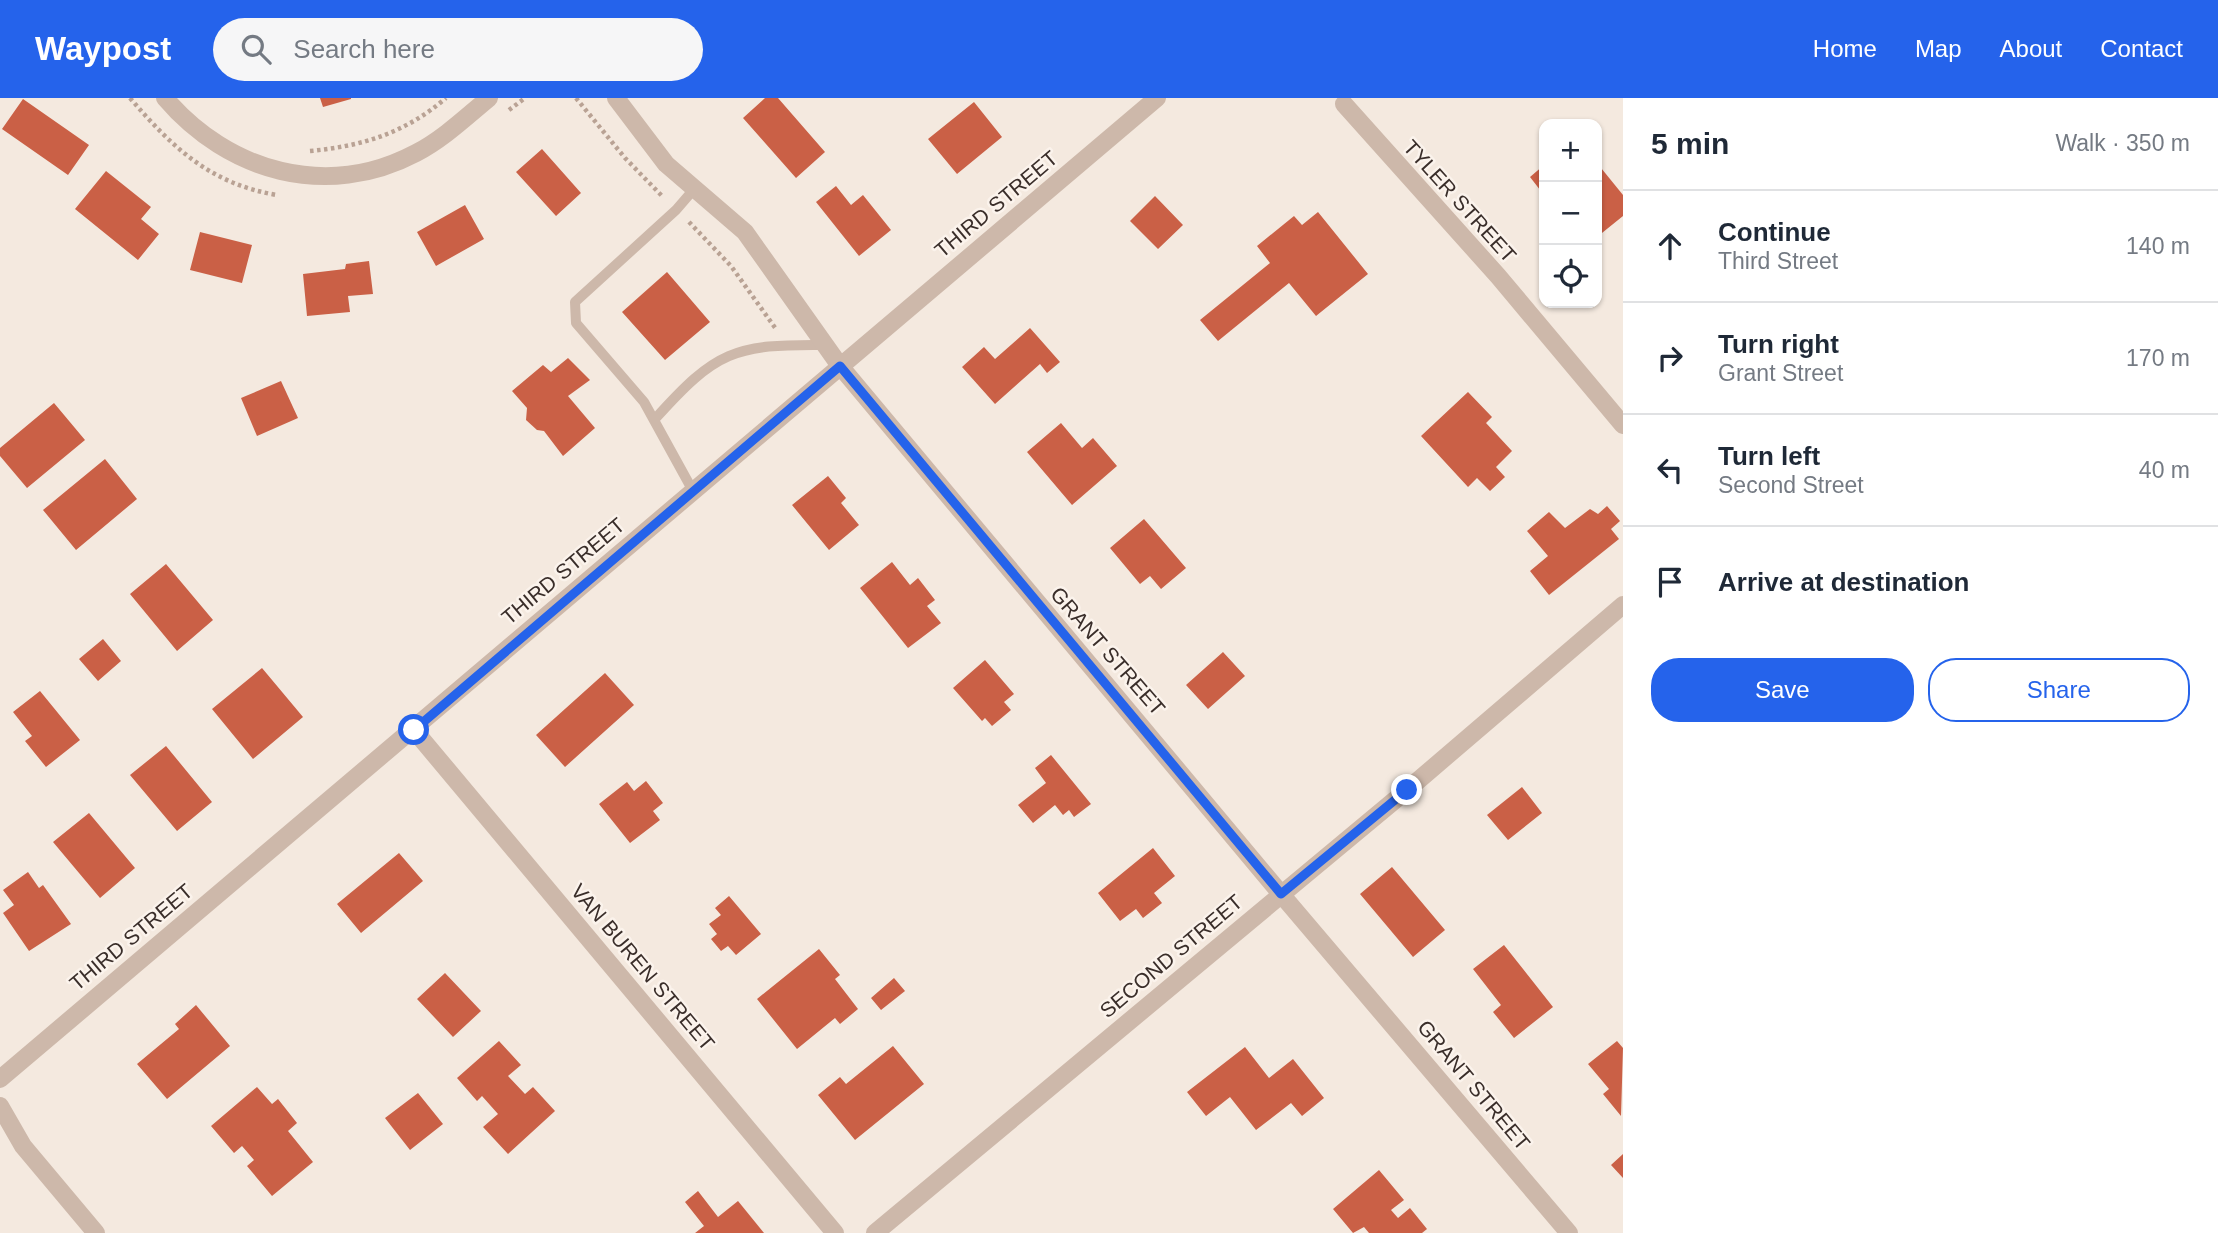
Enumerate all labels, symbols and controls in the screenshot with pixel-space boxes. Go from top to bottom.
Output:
search box [213,18,703,81]
text: Waypost [35,30,171,67]
icon: search [237,30,275,68]
text: Search here [293,34,435,64]
text: Home [1813,35,1877,62]
text: Map [1915,35,1962,62]
text: About [2000,35,2062,62]
text: Contact [2100,35,2183,62]
map controls [1539,119,1602,308]
button: + [1539,119,1602,182]
text: 5 min [1651,127,1729,160]
text: Walk · 350 m [2055,130,2190,156]
street label: TYLER STREET [1399,135,1521,267]
street label: THIRD STREET [930,146,1062,262]
button: − [1539,182,1602,245]
text: Continue [1718,217,1831,247]
icon: ahead [1651,227,1689,265]
text: 140 m [2126,233,2190,259]
button: locate [1539,245,1602,308]
text: Third Street [1718,248,1838,274]
text: Turn right [1718,329,1839,359]
icon: right [1651,339,1689,377]
text: 170 m [2126,345,2190,371]
text: Grant Street [1718,360,1843,386]
text: Turn left [1718,441,1820,471]
icon: left [1651,451,1689,489]
text: 40 m [2139,457,2190,483]
text: Second Street [1718,472,1864,498]
street label: THIRD STREET [497,513,629,629]
icon: arrive [1651,563,1689,601]
text: Arrive at destination [1718,567,1969,597]
street label: GRANT STREET [1046,582,1170,720]
button: Save [1651,658,1914,722]
button: Share [1928,658,2190,722]
route start [398,714,429,745]
route end [1391,774,1422,805]
street label: THIRD STREET [65,879,197,995]
street label: VAN BUREN STREET [567,879,719,1055]
street label: SECOND STREET [1095,890,1247,1022]
street label: GRANT STREET [1413,1016,1535,1154]

